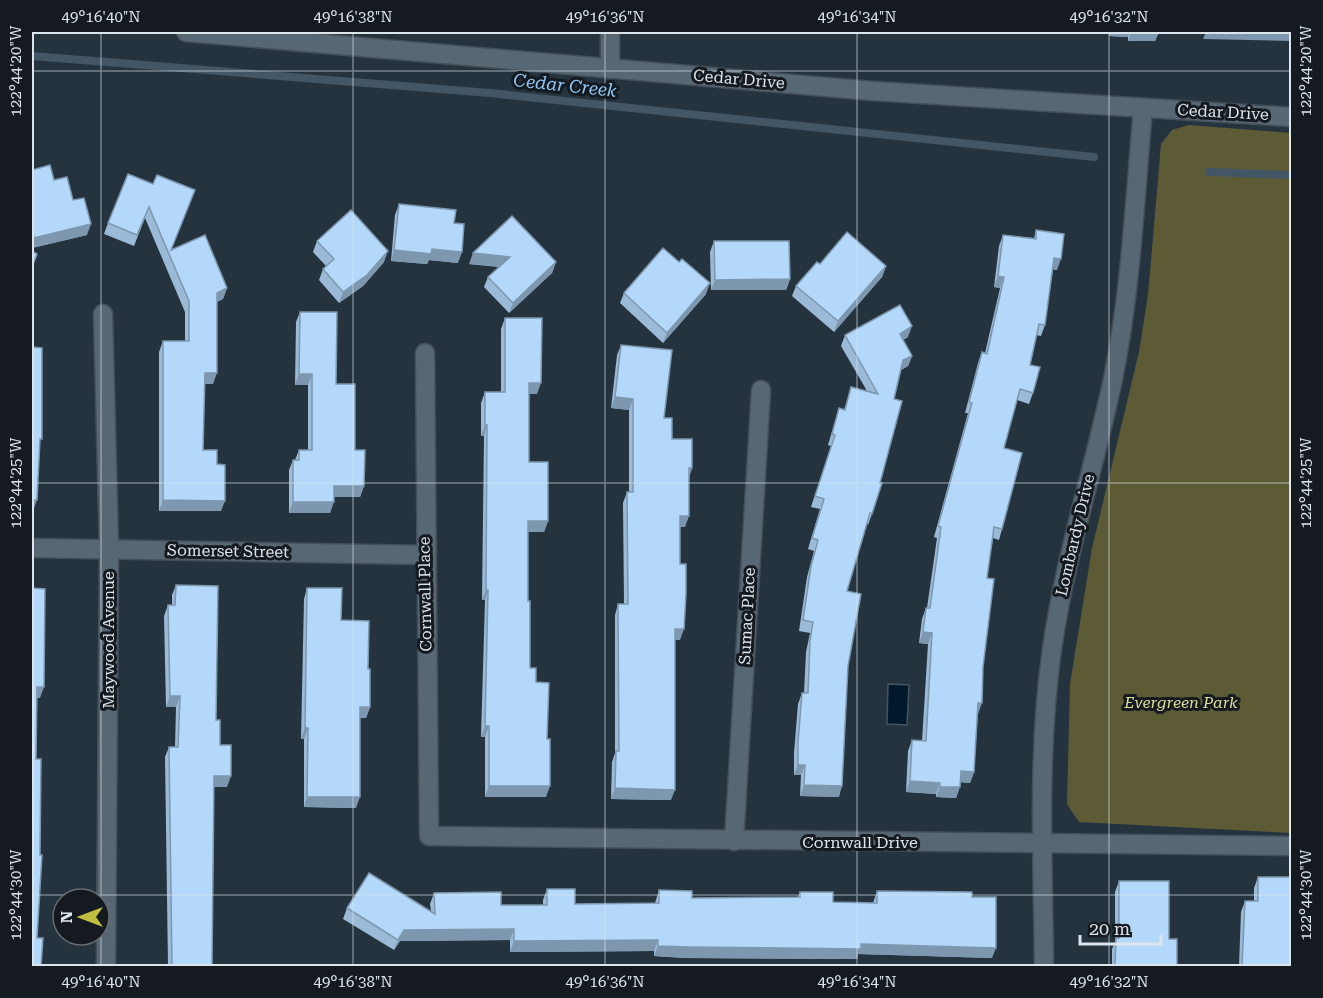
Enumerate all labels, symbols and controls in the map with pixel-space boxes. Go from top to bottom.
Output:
text: 49°16'40"N [61,8,141,26]
text: 49°16'38"N [313,8,393,26]
text: 49°16'36"N [565,8,645,26]
text: 49°16'34"N [817,8,897,26]
text: 49°16'32"N [1069,8,1149,26]
text: 122°44'20"W [7,25,25,116]
text: 122°44'20"W [1297,25,1315,116]
street label: Cedar Drive [692,66,786,92]
water label: Cedar Creek [512,69,618,101]
street label: Cedar Drive [1177,100,1270,124]
text: 122°44'25"W [7,437,25,528]
text: 122°44'25"W [1297,437,1315,528]
street label: Lombardy Drive [1052,472,1098,598]
street label: Cornwall Place [414,536,436,652]
street label: Somerset Street [167,540,289,562]
street label: Sumac Place [735,567,759,665]
street label: Maywood Avenue [99,571,118,709]
park label: Evergreen Park [1123,693,1238,712]
street label: Cornwall Drive [802,833,918,852]
text: 122°44'30"W [7,849,25,940]
text: 122°44'30"W [1297,849,1315,940]
north arrow [51,887,111,947]
scale bar [1080,908,1161,946]
text: N [57,911,76,923]
text: 20 m [1089,918,1130,939]
text: 49°16'40"N [61,973,141,991]
text: 49°16'38"N [313,973,393,991]
text: 49°16'36"N [565,973,645,991]
text: 49°16'34"N [817,973,897,991]
text: 49°16'32"N [1069,973,1149,991]

